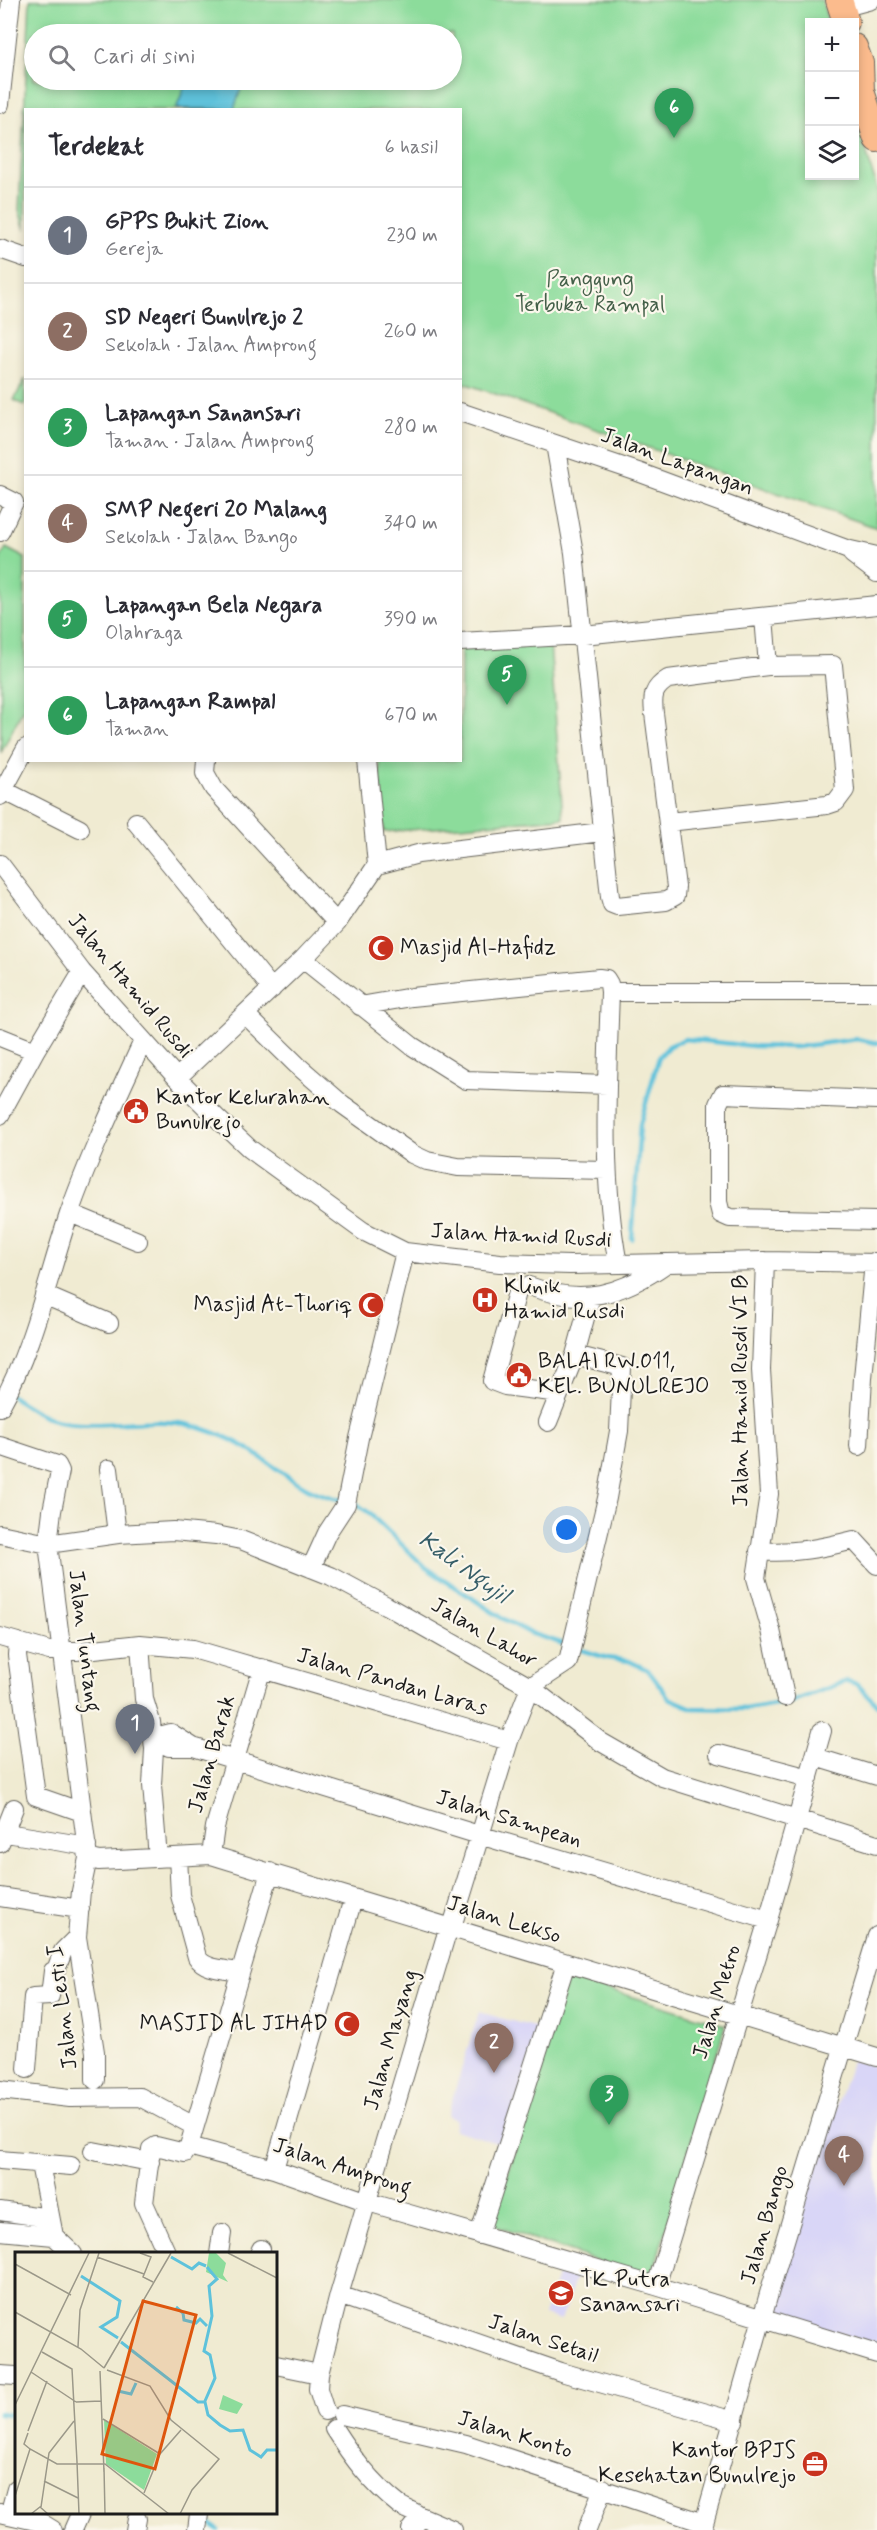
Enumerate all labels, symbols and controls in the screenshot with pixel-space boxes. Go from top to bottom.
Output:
map controls [805,18,859,180]
button: + [805,18,859,72]
search box [24,24,462,90]
icon: search [45,41,78,74]
text: Cari di sini [93,43,195,71]
button: − [805,72,859,126]
pin: 6 [654,88,694,138]
button: layers [805,126,859,180]
text: Terdekat [48,130,144,164]
text: 6 hasil [385,134,438,161]
text: GPPS Bukit Zion [105,208,268,236]
text: 1 [63,222,72,249]
text: 230 m [386,222,438,249]
text: Gereja [105,236,163,263]
park label: Panggung Terbuka Rampal [515,266,665,319]
text: SD Negeri Bunulrejo 2 [105,304,303,332]
text: 2 [63,318,72,345]
text: 260 m [384,318,438,345]
text: Sekolah · Jalan Amprong [105,332,317,359]
text: Lapangan Sanansari [105,400,301,428]
text: 3 [63,414,72,441]
text: 280 m [384,414,438,441]
street label: Jalan Lapangan [596,421,757,504]
text: Taman · Jalan Amprong [105,428,314,455]
text: SMP Negeri 20 Malang [105,496,327,524]
text: 4 [62,510,73,537]
text: 340 m [383,510,438,537]
text: Sekolah · Jalan Bango [105,524,298,551]
text: Lapangan Bela Negara [105,592,322,620]
text: 5 [62,606,74,633]
text: 390 m [384,606,438,633]
text: Olahraga [105,620,183,647]
pin: 5 [488,656,526,705]
text: Lapangan Rampal [105,688,275,716]
text: 6 [62,702,73,729]
text: 670 m [384,702,438,729]
text: Taman [105,716,168,743]
street label: Jalan Hamid Rusdi [61,908,199,1064]
mosque icon: Masjid Al-Hafidz [366,933,396,963]
place label: Masjid Al-Hafidz [400,934,556,962]
place label: Kantor Kelurahan Bunulrejo [156,1084,330,1138]
public building icon: Kantor Kelurahan Bunulrejo [121,1096,151,1126]
street label: Jalan Hamid Rusdi [430,1217,612,1255]
place label: Klinik Hamid Rusdi [504,1273,625,1326]
street label: Jalan Hamid Rusdi VI B [727,1274,755,1507]
hospital icon: Klinik Hamid Rusdi [470,1285,500,1315]
mosque icon: Masjid At-Thoriq [356,1290,386,1320]
place label: Masjid At-Thoriq [194,1291,352,1319]
place label: BALAI RW.011, KEL. BUNULREJO [538,1348,710,1401]
public building icon: BALAI RW.011, KEL. BUNULREJO [504,1360,534,1390]
your location [552,1515,581,1544]
water label: Kali Ngujil [410,1524,517,1615]
street label: Jalan Tuntang [58,1568,107,1714]
street label: Jalan Lahor [426,1591,542,1675]
street label: Jalan Pandan Laras [294,1641,491,1723]
street label: Jalan Barak [182,1692,242,1816]
pin: 1 [116,1704,154,1754]
street label: Jalan Sampean [433,1784,585,1854]
street label: Jalan Lekso [444,1889,564,1951]
street label: Jalan Metro [686,1941,748,2063]
street label: Jalan Lesti I [41,1942,85,2071]
street label: Jalan Mayang [358,1966,425,2114]
mosque icon: MASJID AL JIHAD [332,2009,362,2039]
place label: MASJID AL JIHAD [139,2010,328,2038]
pin: 2 [474,2024,514,2073]
pin: 3 [590,2076,628,2125]
street label: Jalan Amprong [268,2131,415,2205]
pin: 4 [824,2136,864,2186]
street label: Jalan Bango [735,2162,798,2289]
inset map [15,2252,278,2515]
place label: TK Putra Sanansari [580,2266,680,2319]
school or university icon: TK Putra Sanansari [546,2278,576,2308]
street label: Jalan Setail [484,2308,602,2370]
street label: Jalan Konto [454,2404,576,2466]
place label: Kantor BPJS Kesehatan Bunulrejo [598,2437,796,2490]
office icon: Kantor BPJS Kesehatan Bunulrejo [800,2449,830,2479]

